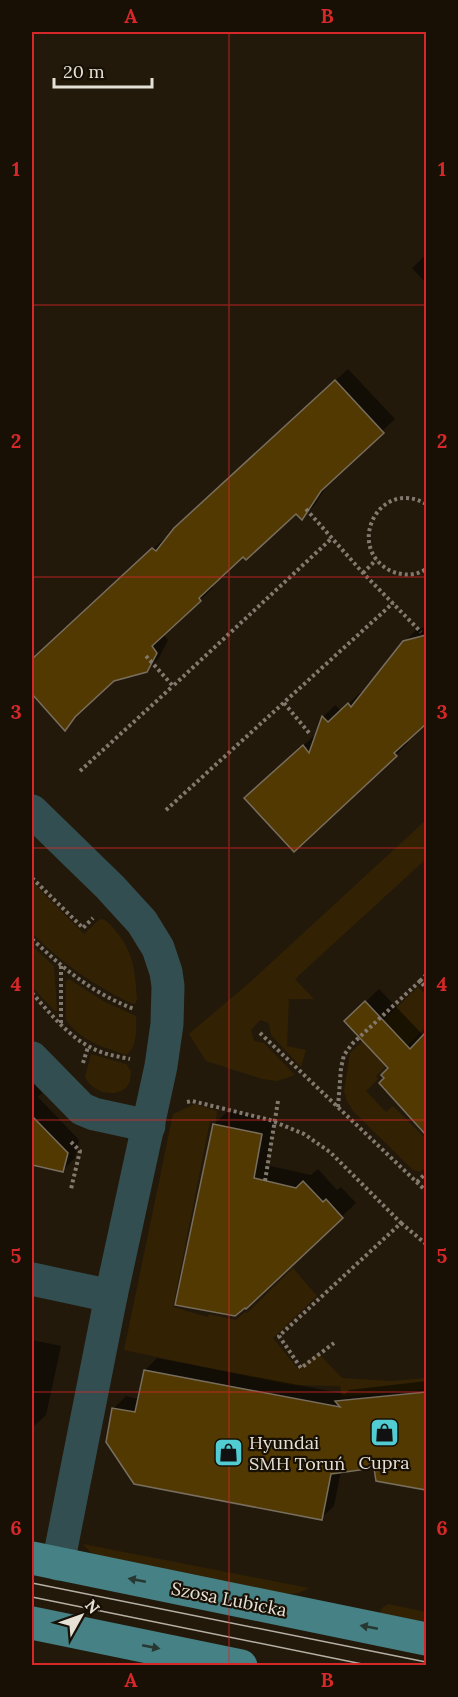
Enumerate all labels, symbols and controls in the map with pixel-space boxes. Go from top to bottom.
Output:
text: A [124,3,138,28]
text: B [320,3,334,28]
scale bar [54,51,152,89]
text: 20 m [63,60,105,83]
text: 1 [12,156,20,181]
text: 1 [438,156,446,181]
text: 2 [11,428,21,453]
text: 2 [437,428,447,453]
text: 3 [10,699,22,724]
text: 3 [436,699,448,724]
text: 4 [11,971,22,996]
text: 4 [437,971,448,996]
text: 5 [11,1243,22,1268]
text: 5 [437,1243,448,1268]
shop icon: Cupra [368,1417,400,1449]
place label: Hyundai SMH Toruń [249,1431,345,1475]
shop icon: Hyundai SMH Toruń [212,1436,244,1468]
place label: Cupra [358,1451,410,1474]
text: 6 [10,1515,22,1540]
text: 6 [436,1515,448,1540]
one-way arrow [127,1575,146,1584]
street label: Szosa Lubicka [169,1577,289,1621]
north arrow [51,1586,111,1646]
text: N [81,1595,104,1618]
one-way arrow [359,1622,378,1631]
one-way arrow [141,1643,160,1652]
text: A [124,1667,138,1692]
text: B [320,1667,334,1692]

